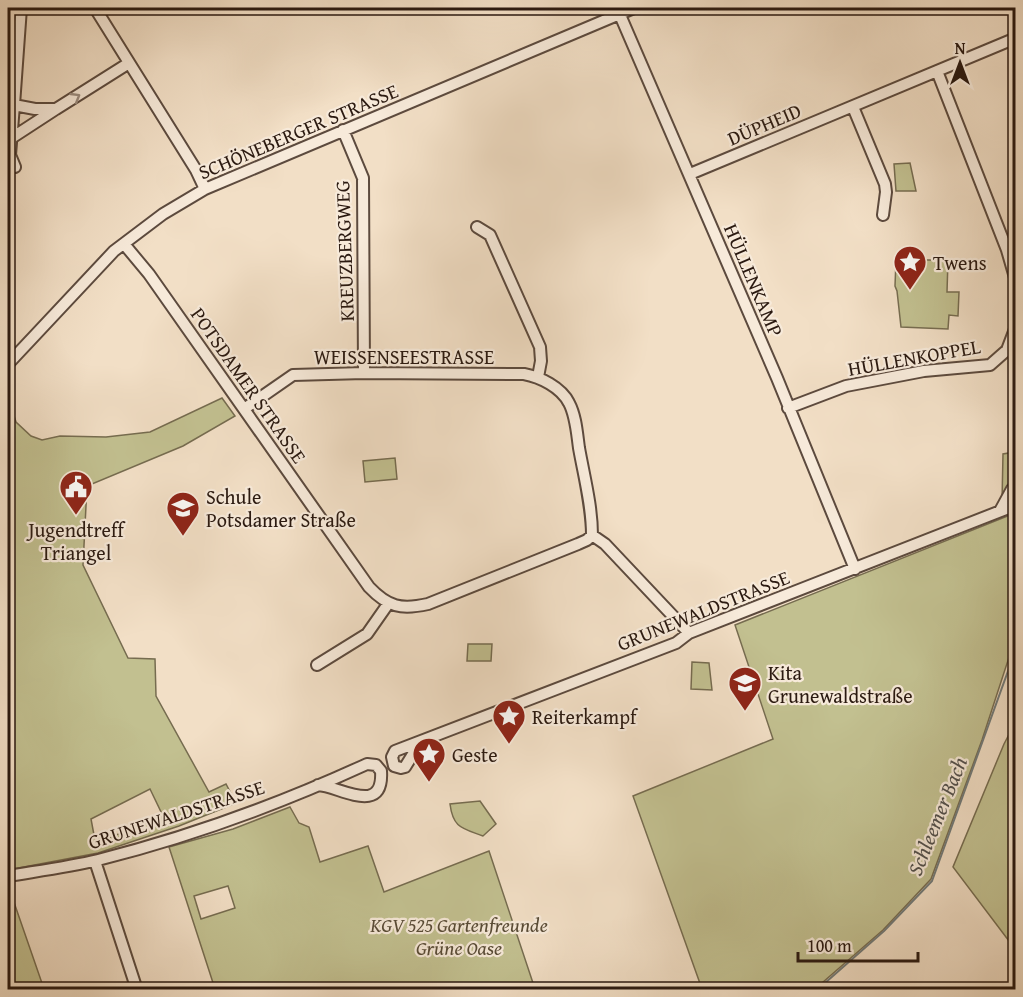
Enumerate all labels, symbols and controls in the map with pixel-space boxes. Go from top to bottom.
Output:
north arrow [930,33,990,93]
text: N [955,36,966,60]
street label: SCHÖNEBERGER STRASSE [194,76,402,186]
one-way arrow [70,93,80,104]
street label: DÜPHEID [723,95,805,153]
street label: KREUZBERGWEG [327,180,361,322]
street label: HÜLLENKAMP [717,219,791,341]
place icon: Twens [892,244,928,291]
place label: Twens [933,248,987,277]
street label: POTSDAMER STRASSE [184,301,314,469]
street label: HÜLLENKOPPEL [846,331,983,383]
street label: WEISSENSEESTRASSE [314,342,494,371]
public building icon: Jugendtreff Triangel [58,469,94,516]
place label: Schule Potsdamer Straße [206,482,356,534]
school or university icon: Schule Potsdamer Straße [165,490,201,537]
place label: Jugendtreff Triangel [25,515,126,567]
street label: GRUNEWALDSTRASSE [613,562,793,658]
place label: Kita Grunewaldstraße [768,658,913,710]
school or university icon: Kita Grunewaldstraße [727,665,763,712]
place icon: Reiterkampf [491,698,527,745]
place label: Reiterkampf [532,702,639,731]
place icon: Geste [411,736,447,783]
place label: Geste [452,740,498,769]
water label: Schleemer Bach [899,752,975,880]
street label: GRUNEWALDSTRASSE [84,772,268,856]
park label: KGV 525 Gartenfreunde Grüne Oase [369,910,548,962]
scale bar [798,925,918,963]
text: 100 m [807,932,852,959]

